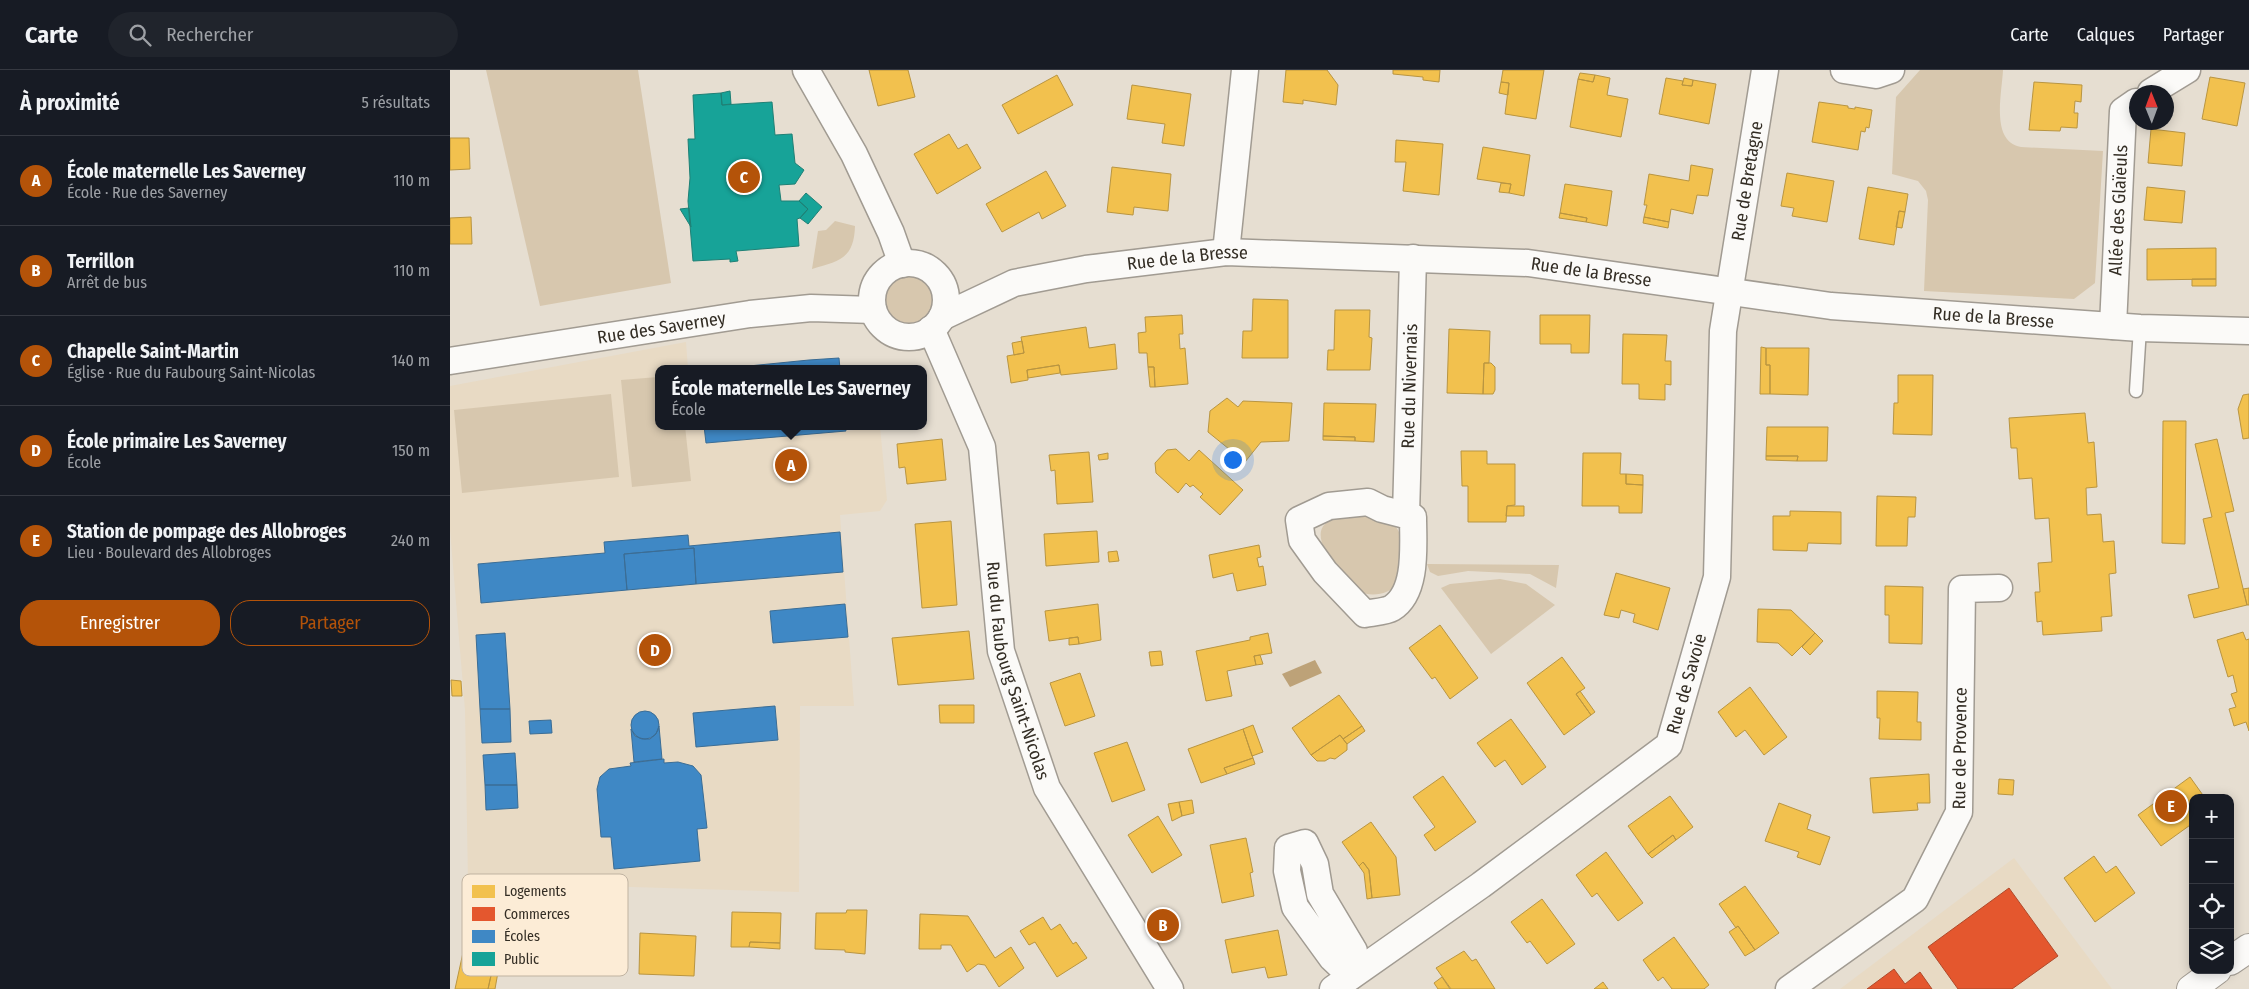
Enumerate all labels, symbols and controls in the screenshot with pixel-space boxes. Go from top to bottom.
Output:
search box [108,12,458,57]
text: Carte [25,21,78,49]
icon: search [126,21,154,49]
text: Rechercher [166,23,253,46]
text: Carte [2010,24,2049,46]
text: Calques [2077,24,2135,46]
text: Partager [2163,24,2224,46]
north arrow [2129,85,2174,130]
text: À proximité [20,90,120,116]
text: 5 résultats [361,93,430,112]
street label: Rue de Bretagne [1727,119,1768,242]
street label: Allée des Glaïeuls [2104,144,2132,276]
pin: C [728,158,760,196]
text: École maternelle Les Saverney [67,160,306,183]
text: A [32,171,40,190]
text: 110 m [393,171,430,190]
text: École · Rue des Saverney [67,183,227,202]
street label: Rue de la Bresse [1126,241,1248,275]
text: Terrillon [67,250,134,273]
street label: Rue de la Bresse [1529,253,1653,291]
text: B [32,261,40,280]
text: 110 m [393,261,430,280]
text: Arrêt de bus [67,273,147,292]
street label: Rue de la Bresse [1932,302,2055,333]
street label: Rue des Saverney [596,307,727,349]
street label: Rue du Nivernais [1397,323,1422,449]
text: Chapelle Saint-Martin [67,340,239,363]
text: C [32,351,40,370]
text: 140 m [392,351,430,370]
text: Église · Rue du Faubourg Saint-Nicolas [67,363,315,382]
popup [655,365,927,430]
text: École maternelle Les Saverney [672,377,910,400]
text: École [672,400,706,419]
text: École primaire Les Saverney [67,430,287,453]
text: D [31,441,41,460]
text: 150 m [392,441,430,460]
pin: A [775,446,807,484]
your location [1220,447,1246,473]
text: École [67,453,101,472]
text: Station de pompage des Allobroges [67,520,346,543]
text: E [32,531,40,550]
text: 240 m [391,531,430,550]
text: Lieu · Boulevard des Allobroges [67,543,271,562]
street label: Rue du Faubourg Saint-Nicolas [982,560,1055,783]
button: Enregistrer [20,600,220,646]
button: Partager [230,600,430,646]
pin: D [639,631,671,669]
street label: Rue de Savoie [1662,631,1711,737]
street label: Rue de Provence [1948,687,1972,810]
pin: E [2155,787,2187,825]
map controls [2189,794,2234,974]
button: + [2189,794,2234,839]
button: − [2189,839,2234,884]
legend [462,874,628,976]
text: Logements [504,883,566,900]
button: locate [2189,884,2234,929]
text: Commerces [504,906,570,923]
pin: B [1147,906,1179,944]
text: Écoles [504,927,540,945]
button: layers [2189,929,2234,974]
text: Public [504,951,539,968]

